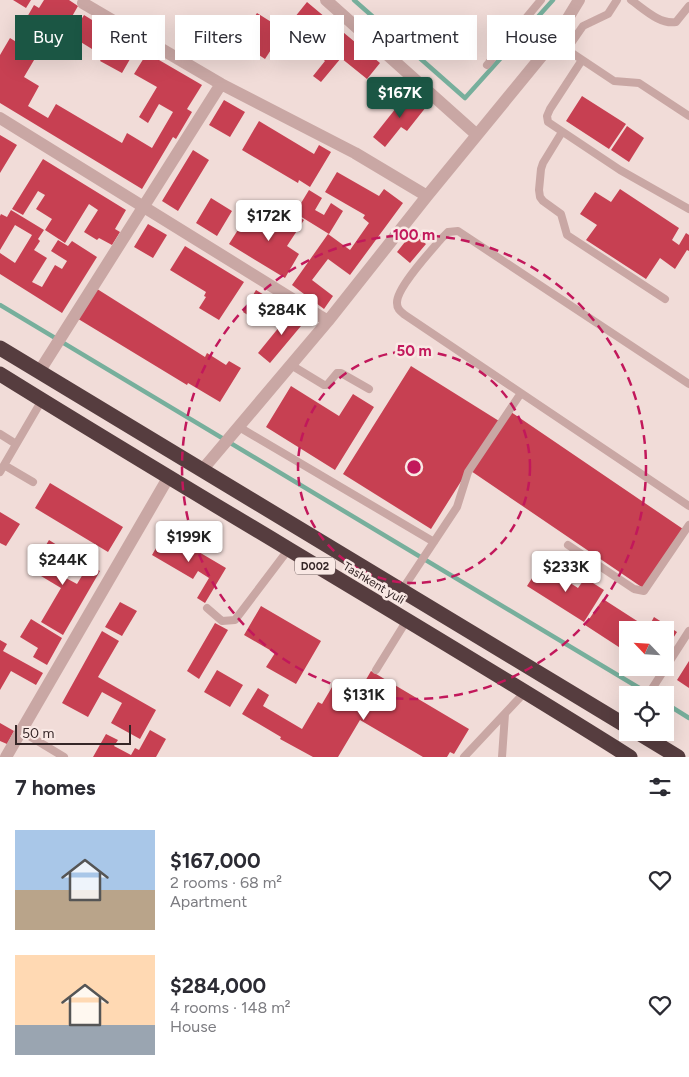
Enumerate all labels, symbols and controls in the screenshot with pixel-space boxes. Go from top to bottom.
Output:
chip: Buy [15,15,82,60]
chip: Rent [92,15,165,60]
chip: Filters [175,15,260,60]
chip: New [270,15,344,60]
chip: Apartment [354,15,477,60]
chip: House [487,15,575,60]
pin: $167K [365,76,435,119]
text: $167K [378,83,422,102]
pin: $172K [234,200,304,242]
text: $172K [247,206,291,225]
text: 100 m [393,226,435,244]
pin: $284K [247,294,317,336]
text: $284K [258,300,306,319]
text: 50 m [396,342,432,360]
centre of rings [405,458,423,476]
pin: $199K [154,520,224,563]
text: $199K [167,527,211,546]
pin: $244K [28,544,98,586]
text: $244K [38,550,88,569]
pin: $233K [531,550,601,593]
text: $233K [543,557,589,576]
road number: D002 [295,558,335,574]
street label: Tashkent yuli [341,559,407,607]
north arrow [619,621,674,676]
map controls [619,621,674,741]
pin: $131K [329,678,399,721]
text: $131K [343,685,385,704]
button: locate [619,686,674,741]
scale bar [15,722,131,745]
text: 50 m [22,725,54,742]
icon: filters [646,773,674,801]
text: 7 homes [15,775,96,800]
text: $167,000 [170,848,261,873]
icon: home [55,850,115,910]
icon: heart [646,866,674,894]
text: 2 rooms · 68 m² [170,873,282,892]
text: Apartment [170,892,247,911]
text: $284,000 [170,973,266,998]
icon: home [55,975,115,1035]
icon: heart [646,991,674,1019]
text: 4 rooms · 148 m² [170,998,291,1017]
text: House [170,1017,216,1036]

